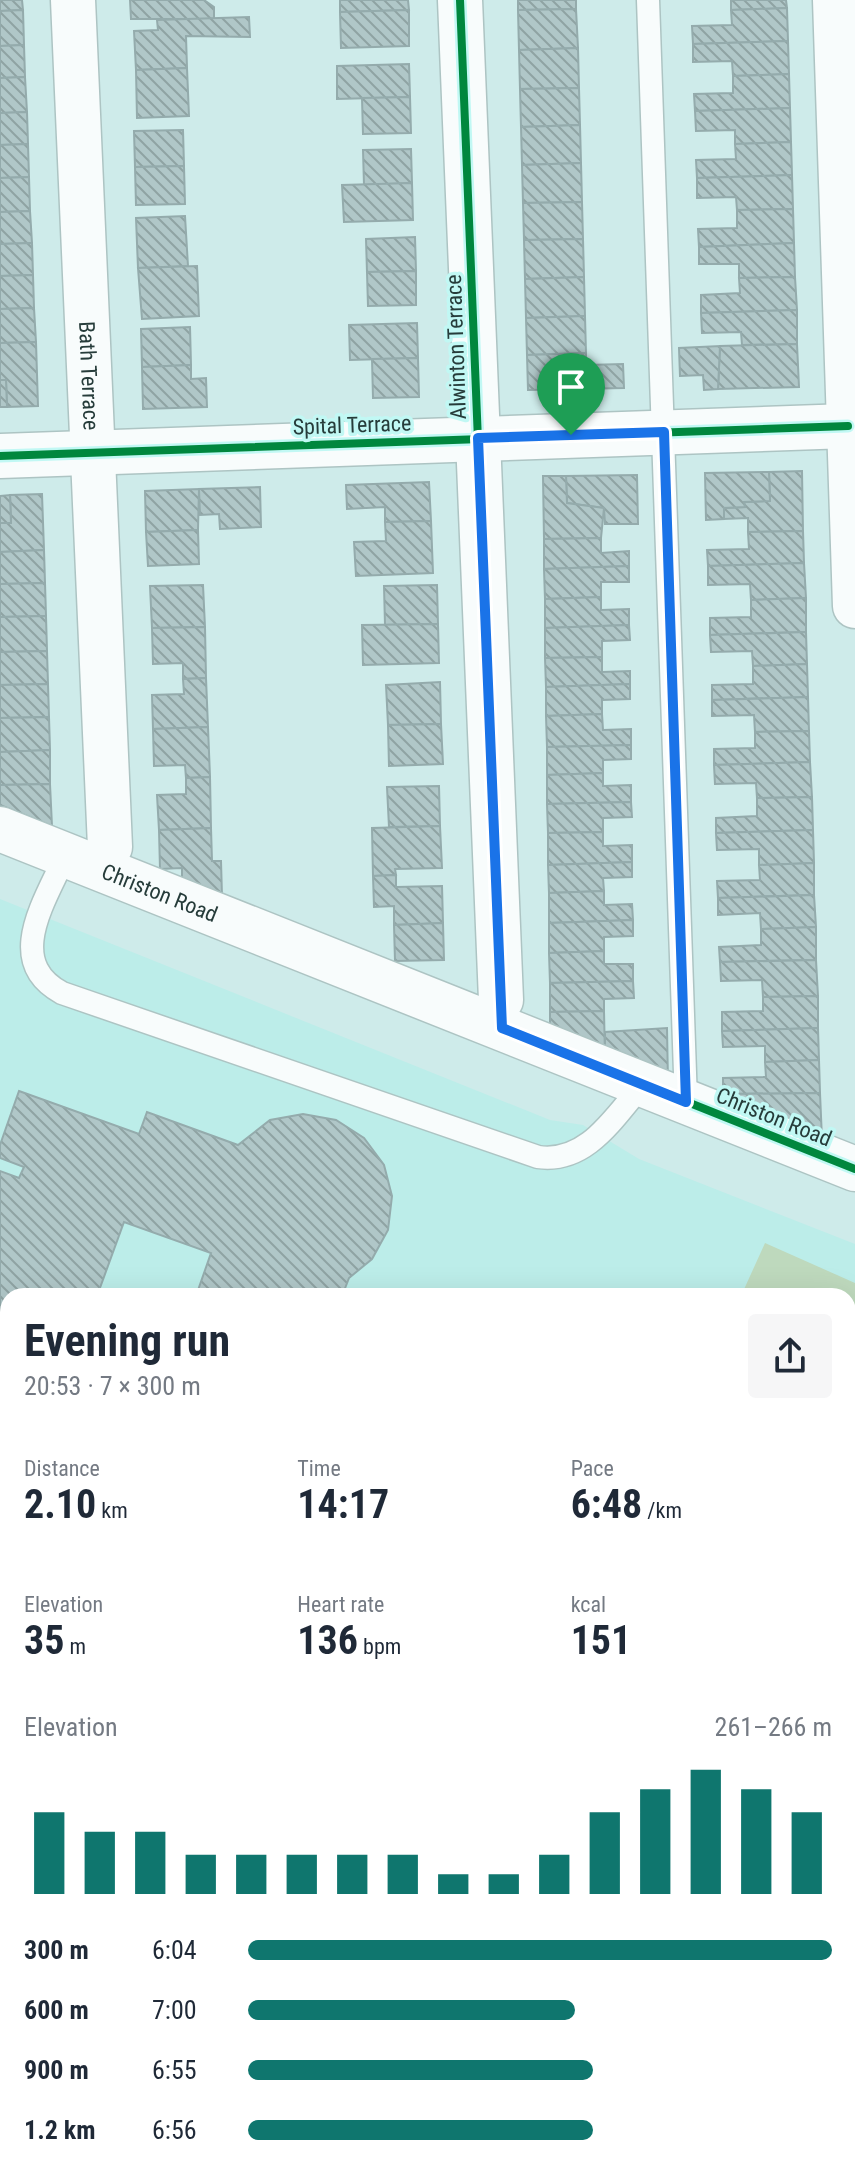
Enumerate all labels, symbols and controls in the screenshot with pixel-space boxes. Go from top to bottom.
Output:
street label: Alwinton Terrace [441,274,471,420]
street label: Bath Terrace [75,321,104,431]
pin [537,353,605,435]
icon: arrive [549,365,593,409]
street label: Spital Terrace [292,410,412,440]
street label: Christon Road [98,858,221,927]
street label: Christon Road [713,1083,835,1151]
button: share [748,1314,832,1398]
text: Evening run [24,1315,230,1367]
text: 20:53 · 7 × 300 m [24,1371,201,1401]
text: Distance [24,1456,100,1481]
text: Time [297,1456,341,1481]
text: Pace [571,1456,614,1481]
text: 2.10 [24,1481,96,1528]
text: 14:17 [297,1481,389,1528]
text: 6:48 [571,1481,642,1528]
text: km [96,1498,128,1523]
text: /km [642,1498,682,1523]
text: Elevation [24,1592,103,1617]
text: Heart rate [297,1592,384,1617]
text: kcal [571,1592,606,1617]
text: 35 [24,1617,64,1664]
text: 136 [297,1617,358,1664]
text: 151 [571,1617,631,1664]
text: m [64,1634,86,1659]
text: bpm [358,1634,401,1659]
text: Elevation [24,1712,118,1742]
text: 261–266 m [715,1712,832,1742]
text: 300 m [24,1935,89,1965]
text: 6:04 [152,1935,197,1965]
text: 600 m [24,1995,89,2025]
text: 7:00 [152,1995,197,2025]
text: 900 m [24,2055,89,2085]
text: 6:55 [152,2055,197,2085]
text: 1.2 km [24,2115,96,2145]
text: 6:56 [152,2115,197,2145]

